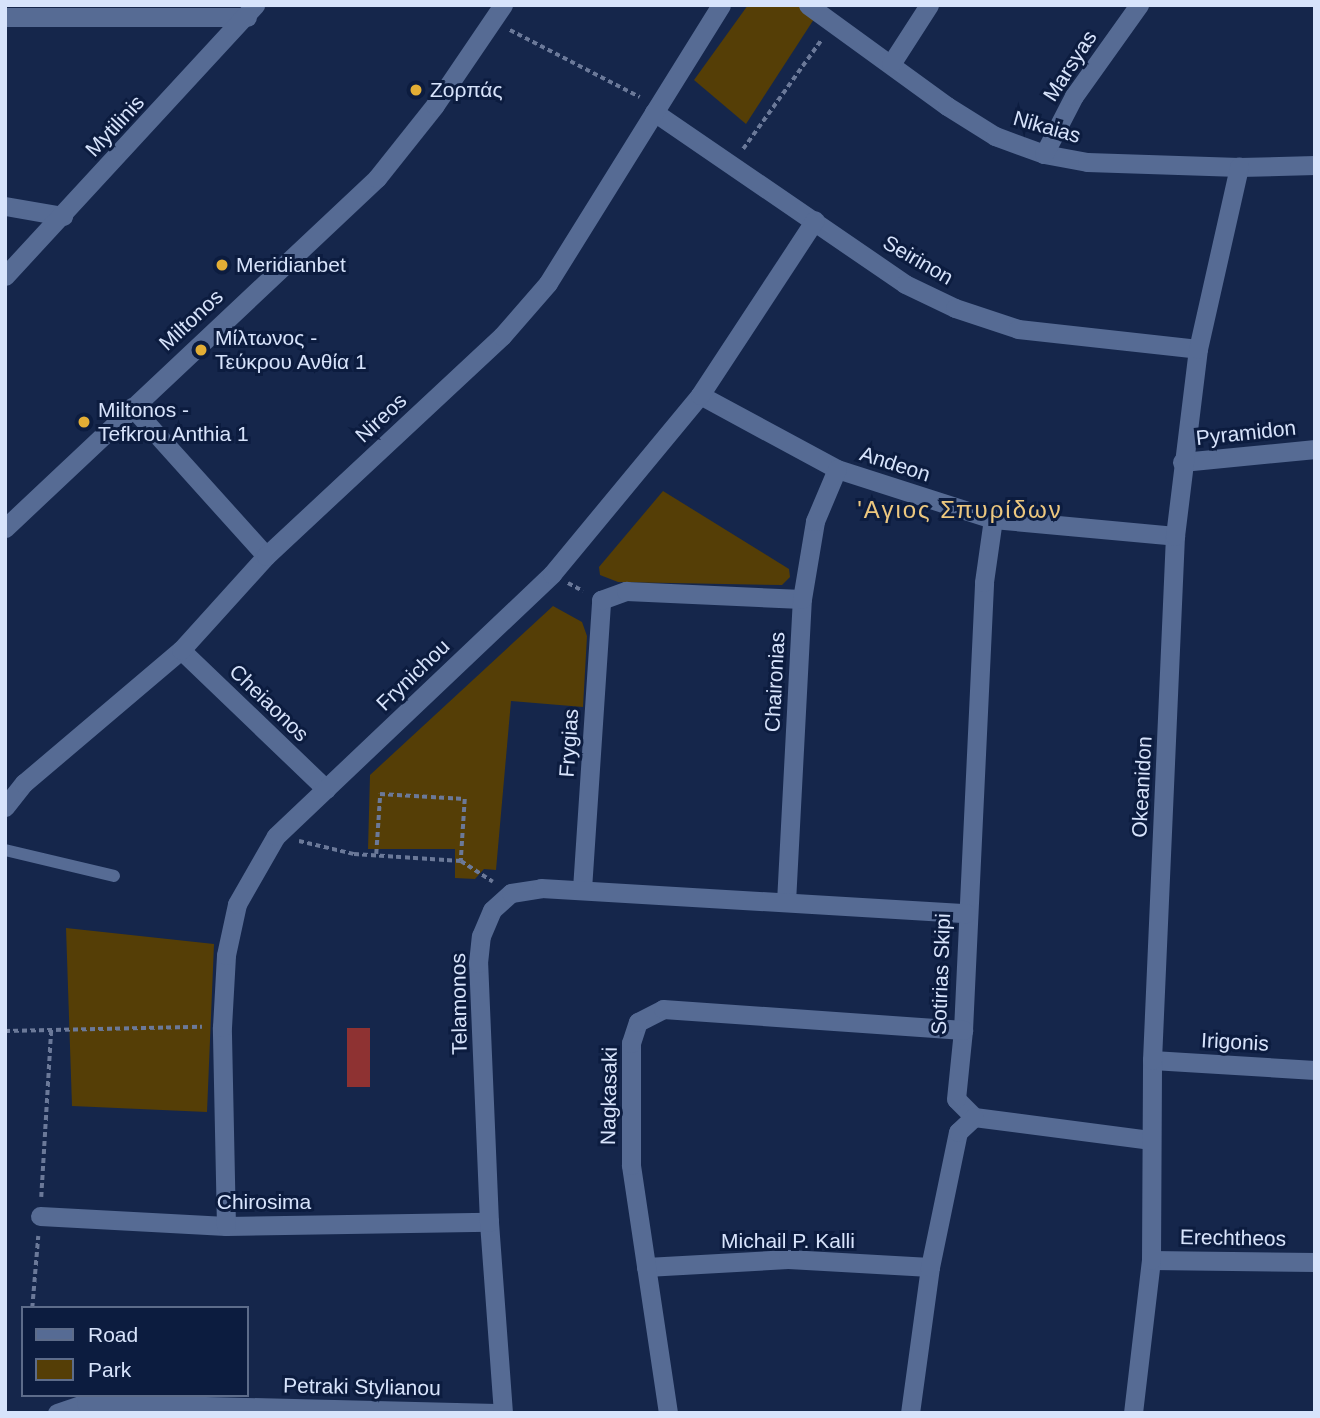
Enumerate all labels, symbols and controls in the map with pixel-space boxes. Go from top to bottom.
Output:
street label: Marsyas [1038,26,1102,106]
place label: Ζορπάς [430,77,503,103]
marker: Ζορπάς [408,82,424,98]
street label: Mytilinis [80,90,150,162]
street label: Nikaias [1010,105,1084,149]
street label: Seirinon [878,230,958,290]
place label: Meridianbet [236,252,346,278]
marker: Meridianbet [214,257,230,273]
street label: Miltonos [154,284,228,356]
place label: Μίλτωνος - Τεύκρου Ανθία 1 [215,325,368,375]
marker: Μίλτωνος - Τεύκρου Ανθία 1 [193,342,209,358]
street label: Nireos [350,388,412,448]
place label: Miltonos - Tefkrou Anthia 1 [98,397,250,447]
marker: Miltonos - Tefkrou Anthia 1 [76,414,92,430]
street label: Pyramidon [1195,415,1297,451]
street label: Andeon [857,441,933,487]
district label: 'Αγιος Σπυρίδων [859,496,1061,524]
street label: Chaironias [760,631,790,733]
street label: Frynichou [371,634,455,716]
street label: Cheiaonos [224,659,314,747]
street label: Frygias [554,708,584,778]
street label: Okeanidon [1127,736,1157,838]
street label: Sotirias Skipi [926,913,956,1035]
street label: Telamonos [446,953,472,1055]
street label: Irigonis [1201,1028,1269,1056]
street label: Nagkasaki [596,1047,622,1145]
street label: Chirosima [217,1189,311,1215]
street label: Erechtheos [1180,1224,1286,1252]
street label: Michail P. Kalli [721,1228,855,1254]
legend [21,1306,248,1397]
text: Road [88,1323,138,1346]
text: Park [88,1358,131,1381]
street label: Petraki Stylianou [283,1373,441,1401]

